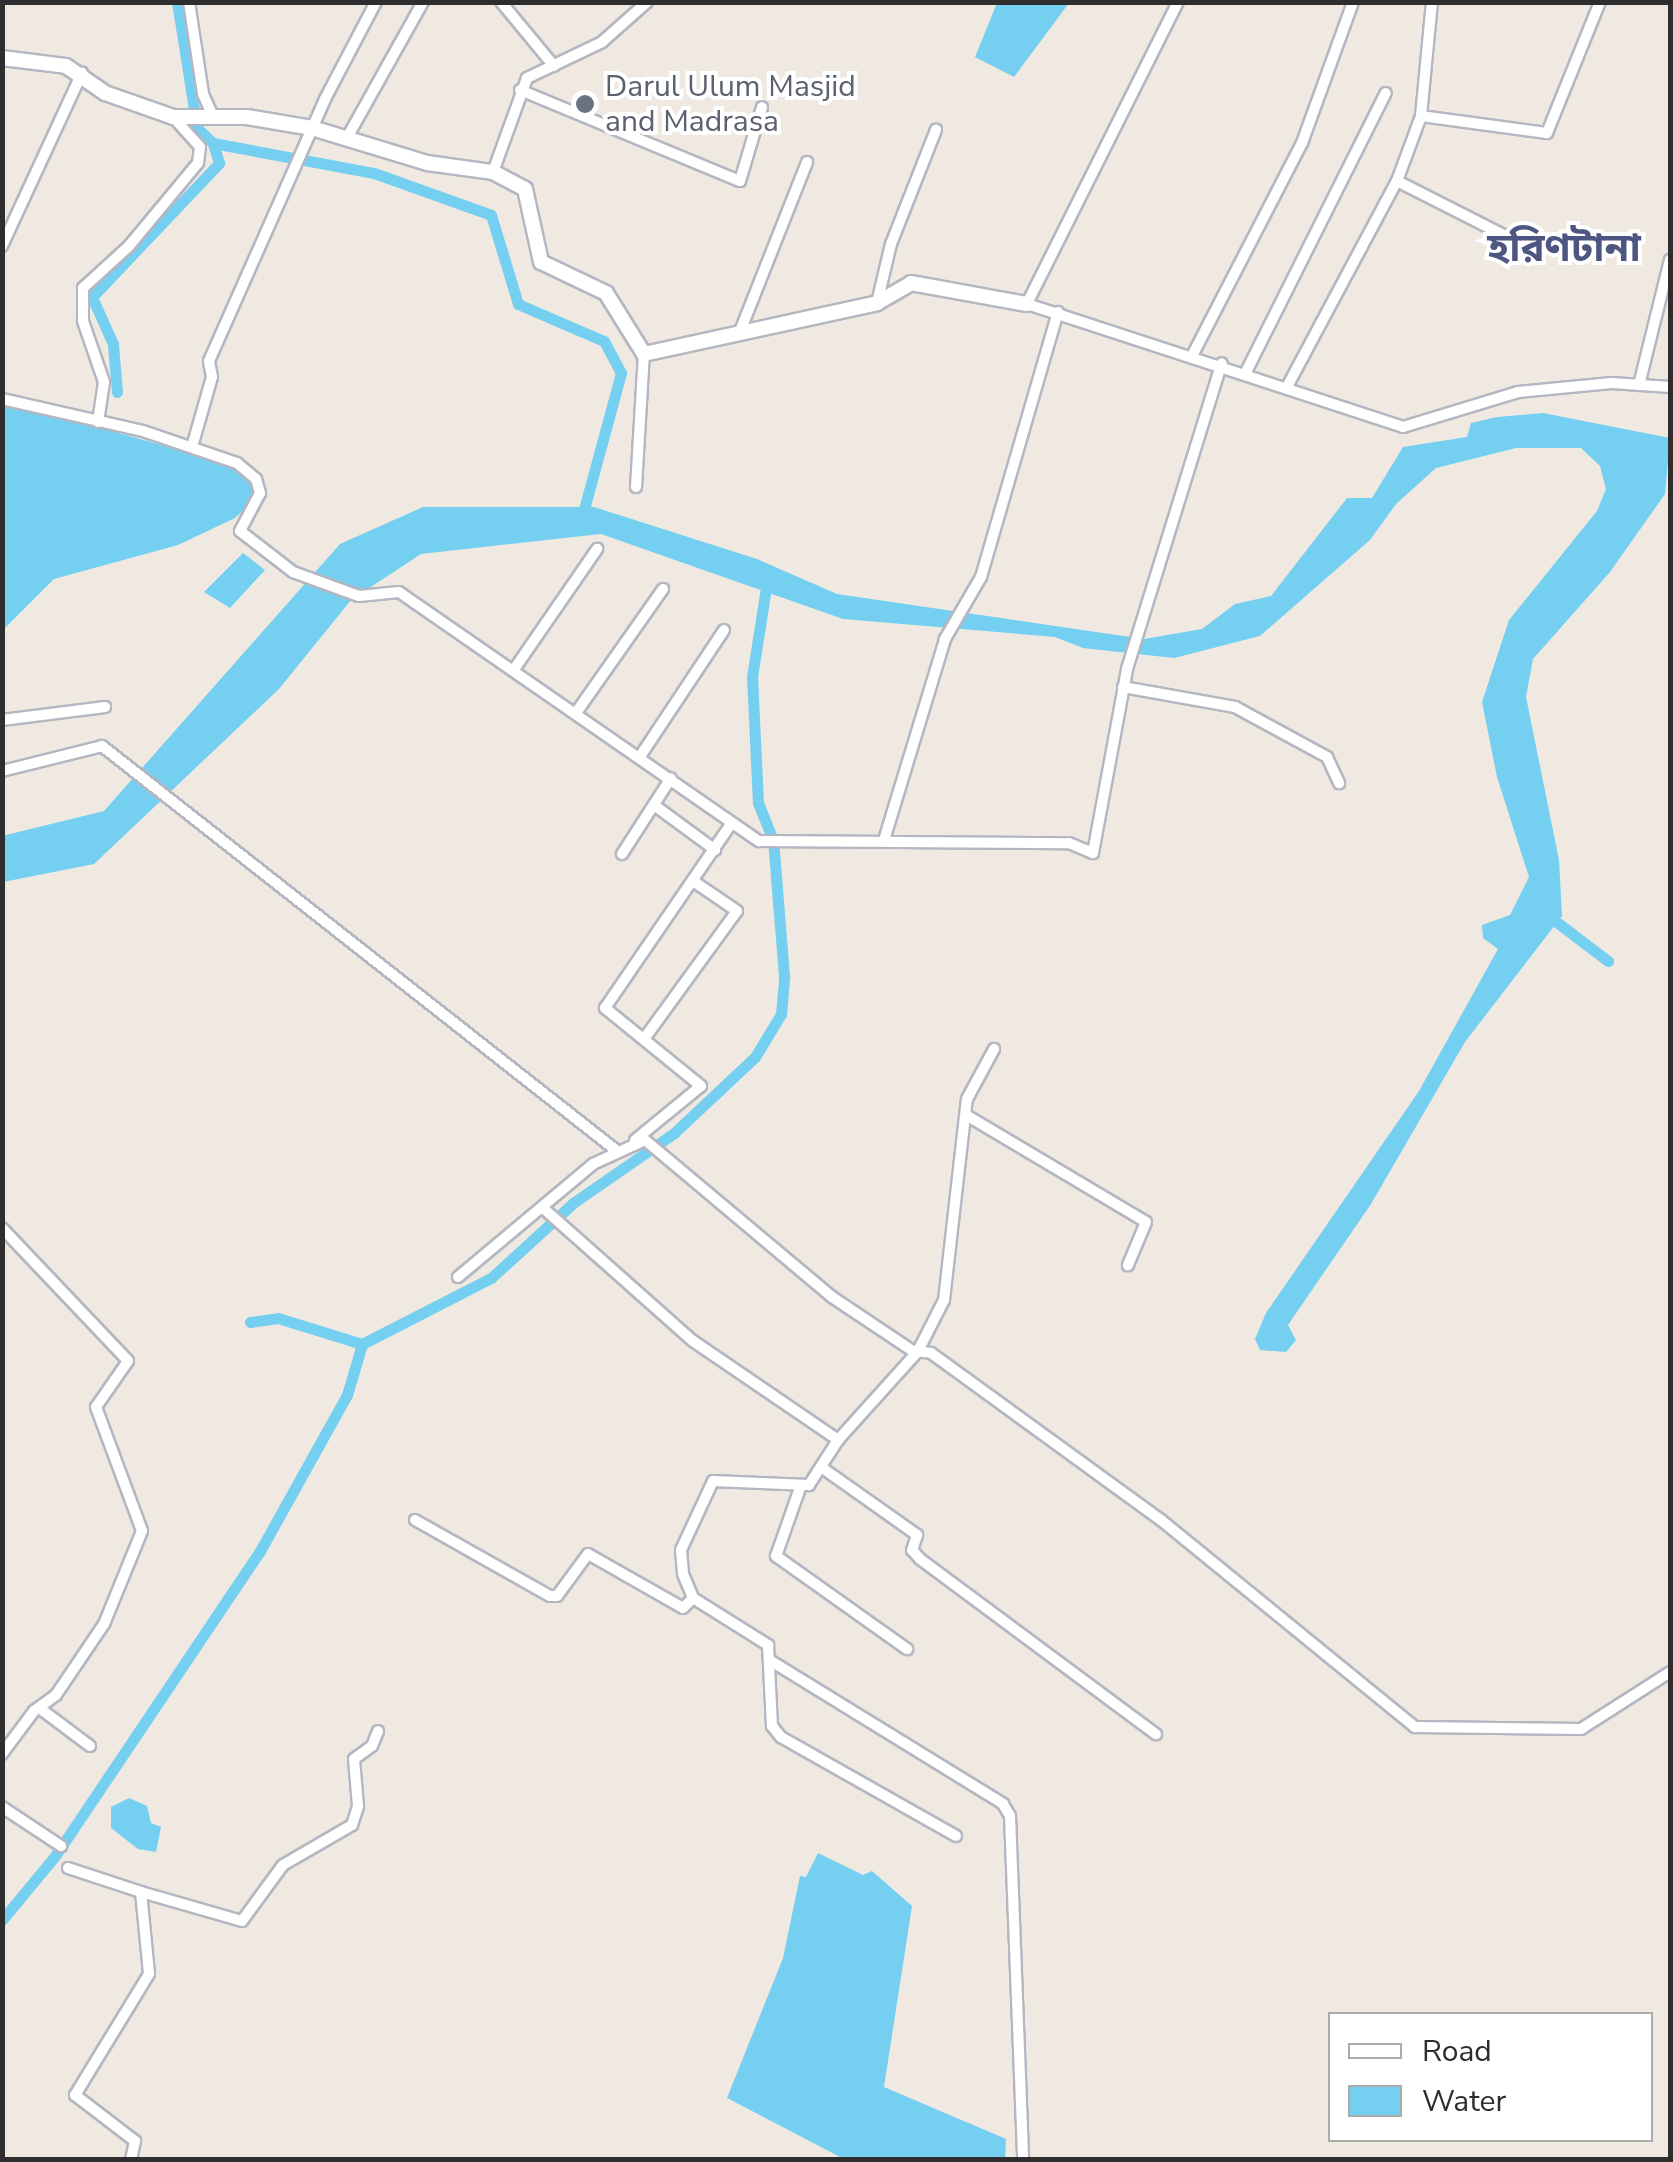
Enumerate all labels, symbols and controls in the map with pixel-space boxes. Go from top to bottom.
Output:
place label: Darul Ulum Masjid and Madrasa [605,69,856,140]
marker: Darul Ulum Masjid and Madrasa [574,93,596,115]
district label: হরিণটানা [1487,224,1641,272]
legend [1328,2012,1653,2142]
text: Road [1422,2031,1492,2072]
text: Water [1422,2081,1506,2122]

